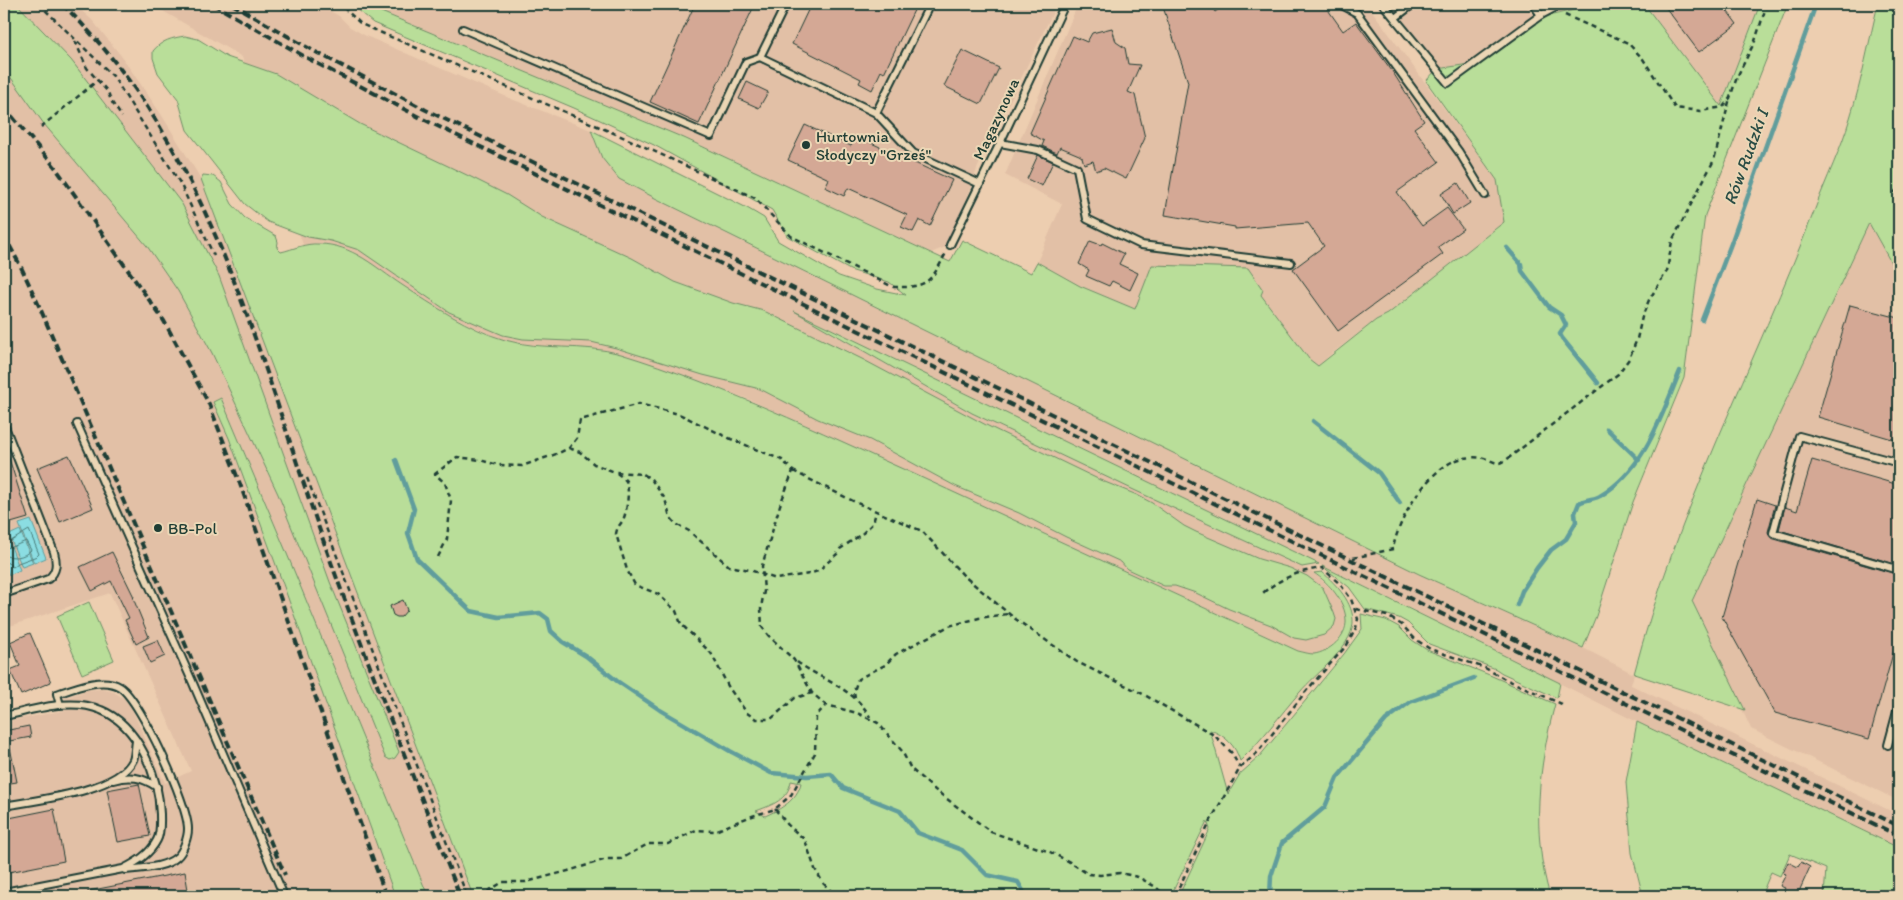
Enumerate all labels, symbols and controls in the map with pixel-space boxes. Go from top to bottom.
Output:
street label: Magazynowa [969,74,1024,163]
water label: Rów Rudzki I [1719,104,1774,208]
place label: Hurtownia Słodyczy "Grześ" [816,127,932,164]
marker: Hurtownia Słodyczy "Grześ" [800,139,812,151]
place label: BB-Pol [168,519,217,538]
marker: BB-Pol [152,522,164,534]

